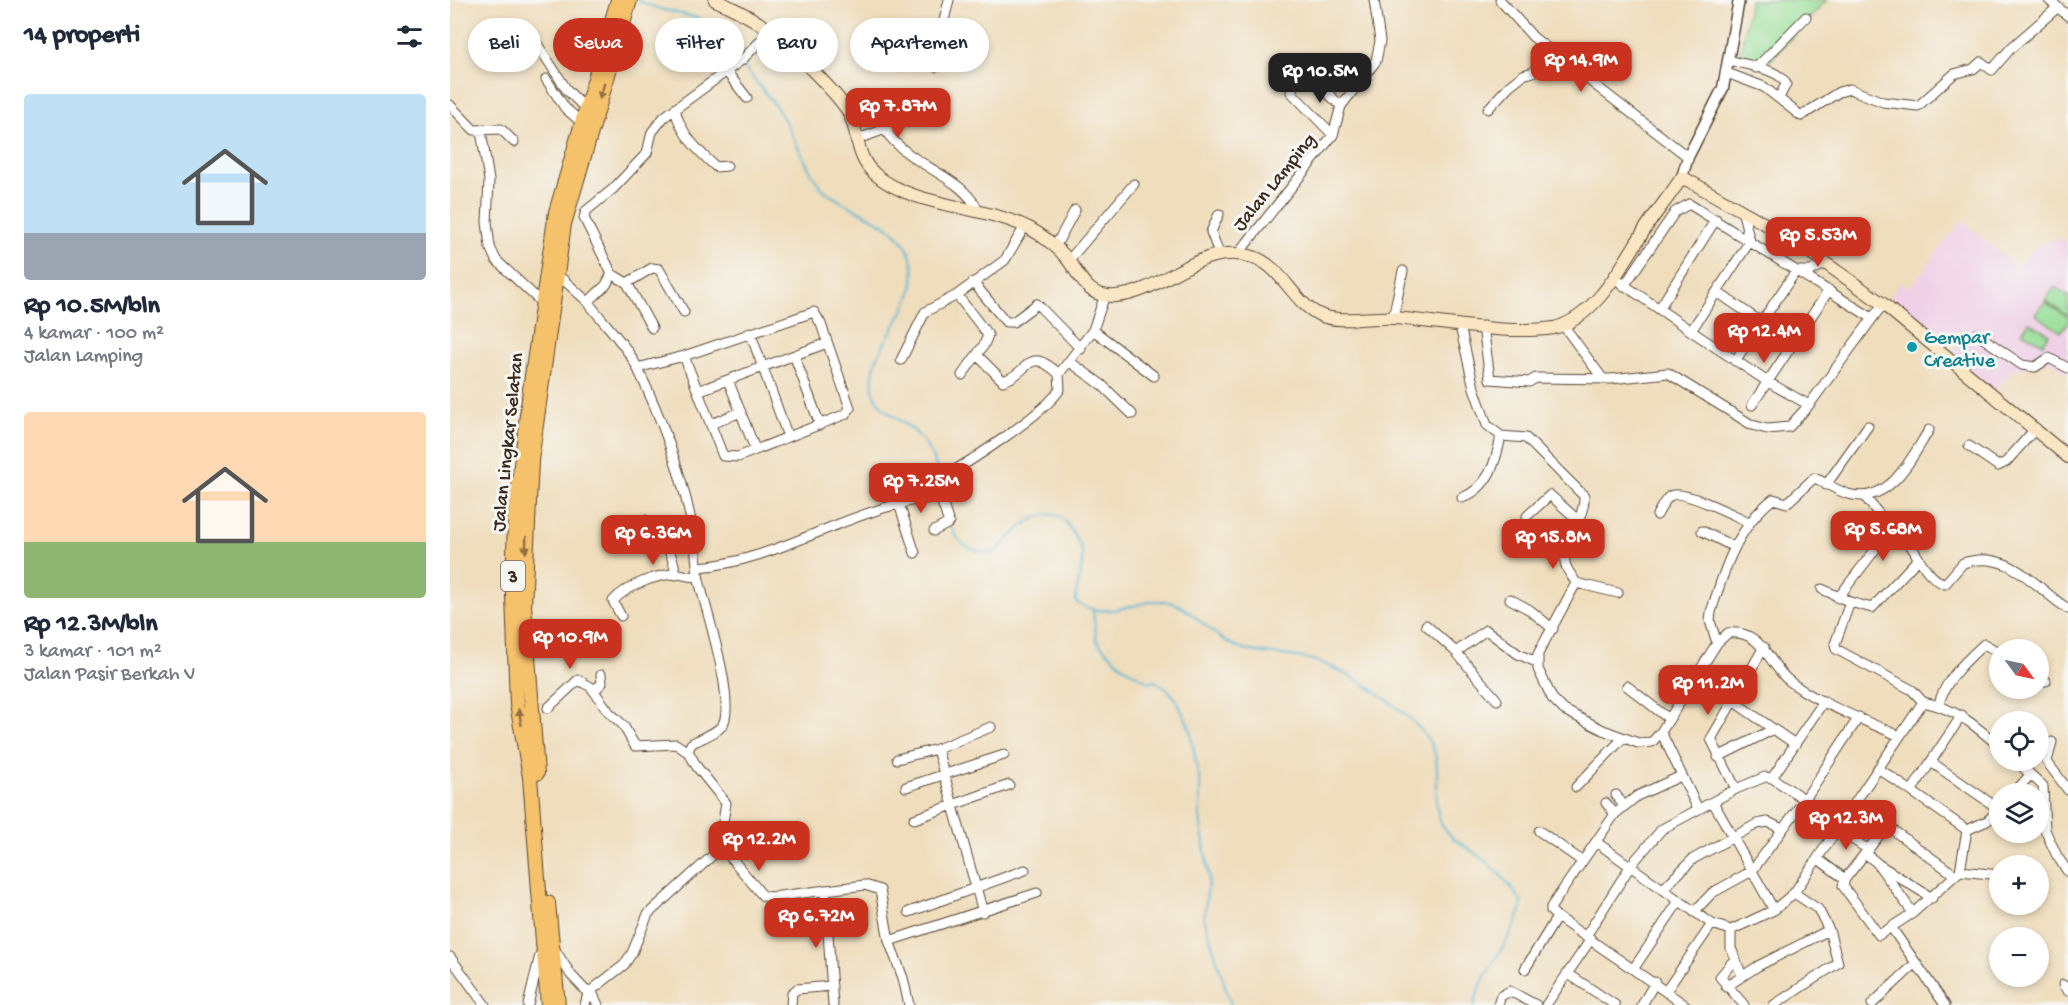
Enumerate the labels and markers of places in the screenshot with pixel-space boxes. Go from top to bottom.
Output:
pin: Rp 14.9M [1519,42,1643,93]
pin: Rp 10.5M [1258,53,1382,104]
pin: Rp 7.87M [836,88,960,139]
pin: Rp 5.53M [1756,217,1880,268]
pin: Rp 12.4M [1702,313,1826,364]
place label: Gempar Creative [1924,328,1996,374]
marker: Gempar Creative [1905,340,1919,354]
pin: Rp 7.25M [859,463,983,514]
pin: Rp 5.68M [1821,511,1945,562]
pin: Rp 6.36M [591,515,715,566]
pin: Rp 15.8M [1491,519,1615,570]
pin: Rp 10.9M [508,619,632,670]
pin: Rp 11.2M [1646,665,1770,716]
pin: Rp 12.3M [1784,800,1908,851]
pin: Rp 12.2M [697,821,821,872]
pin: Rp 6.72M [754,898,878,949]

